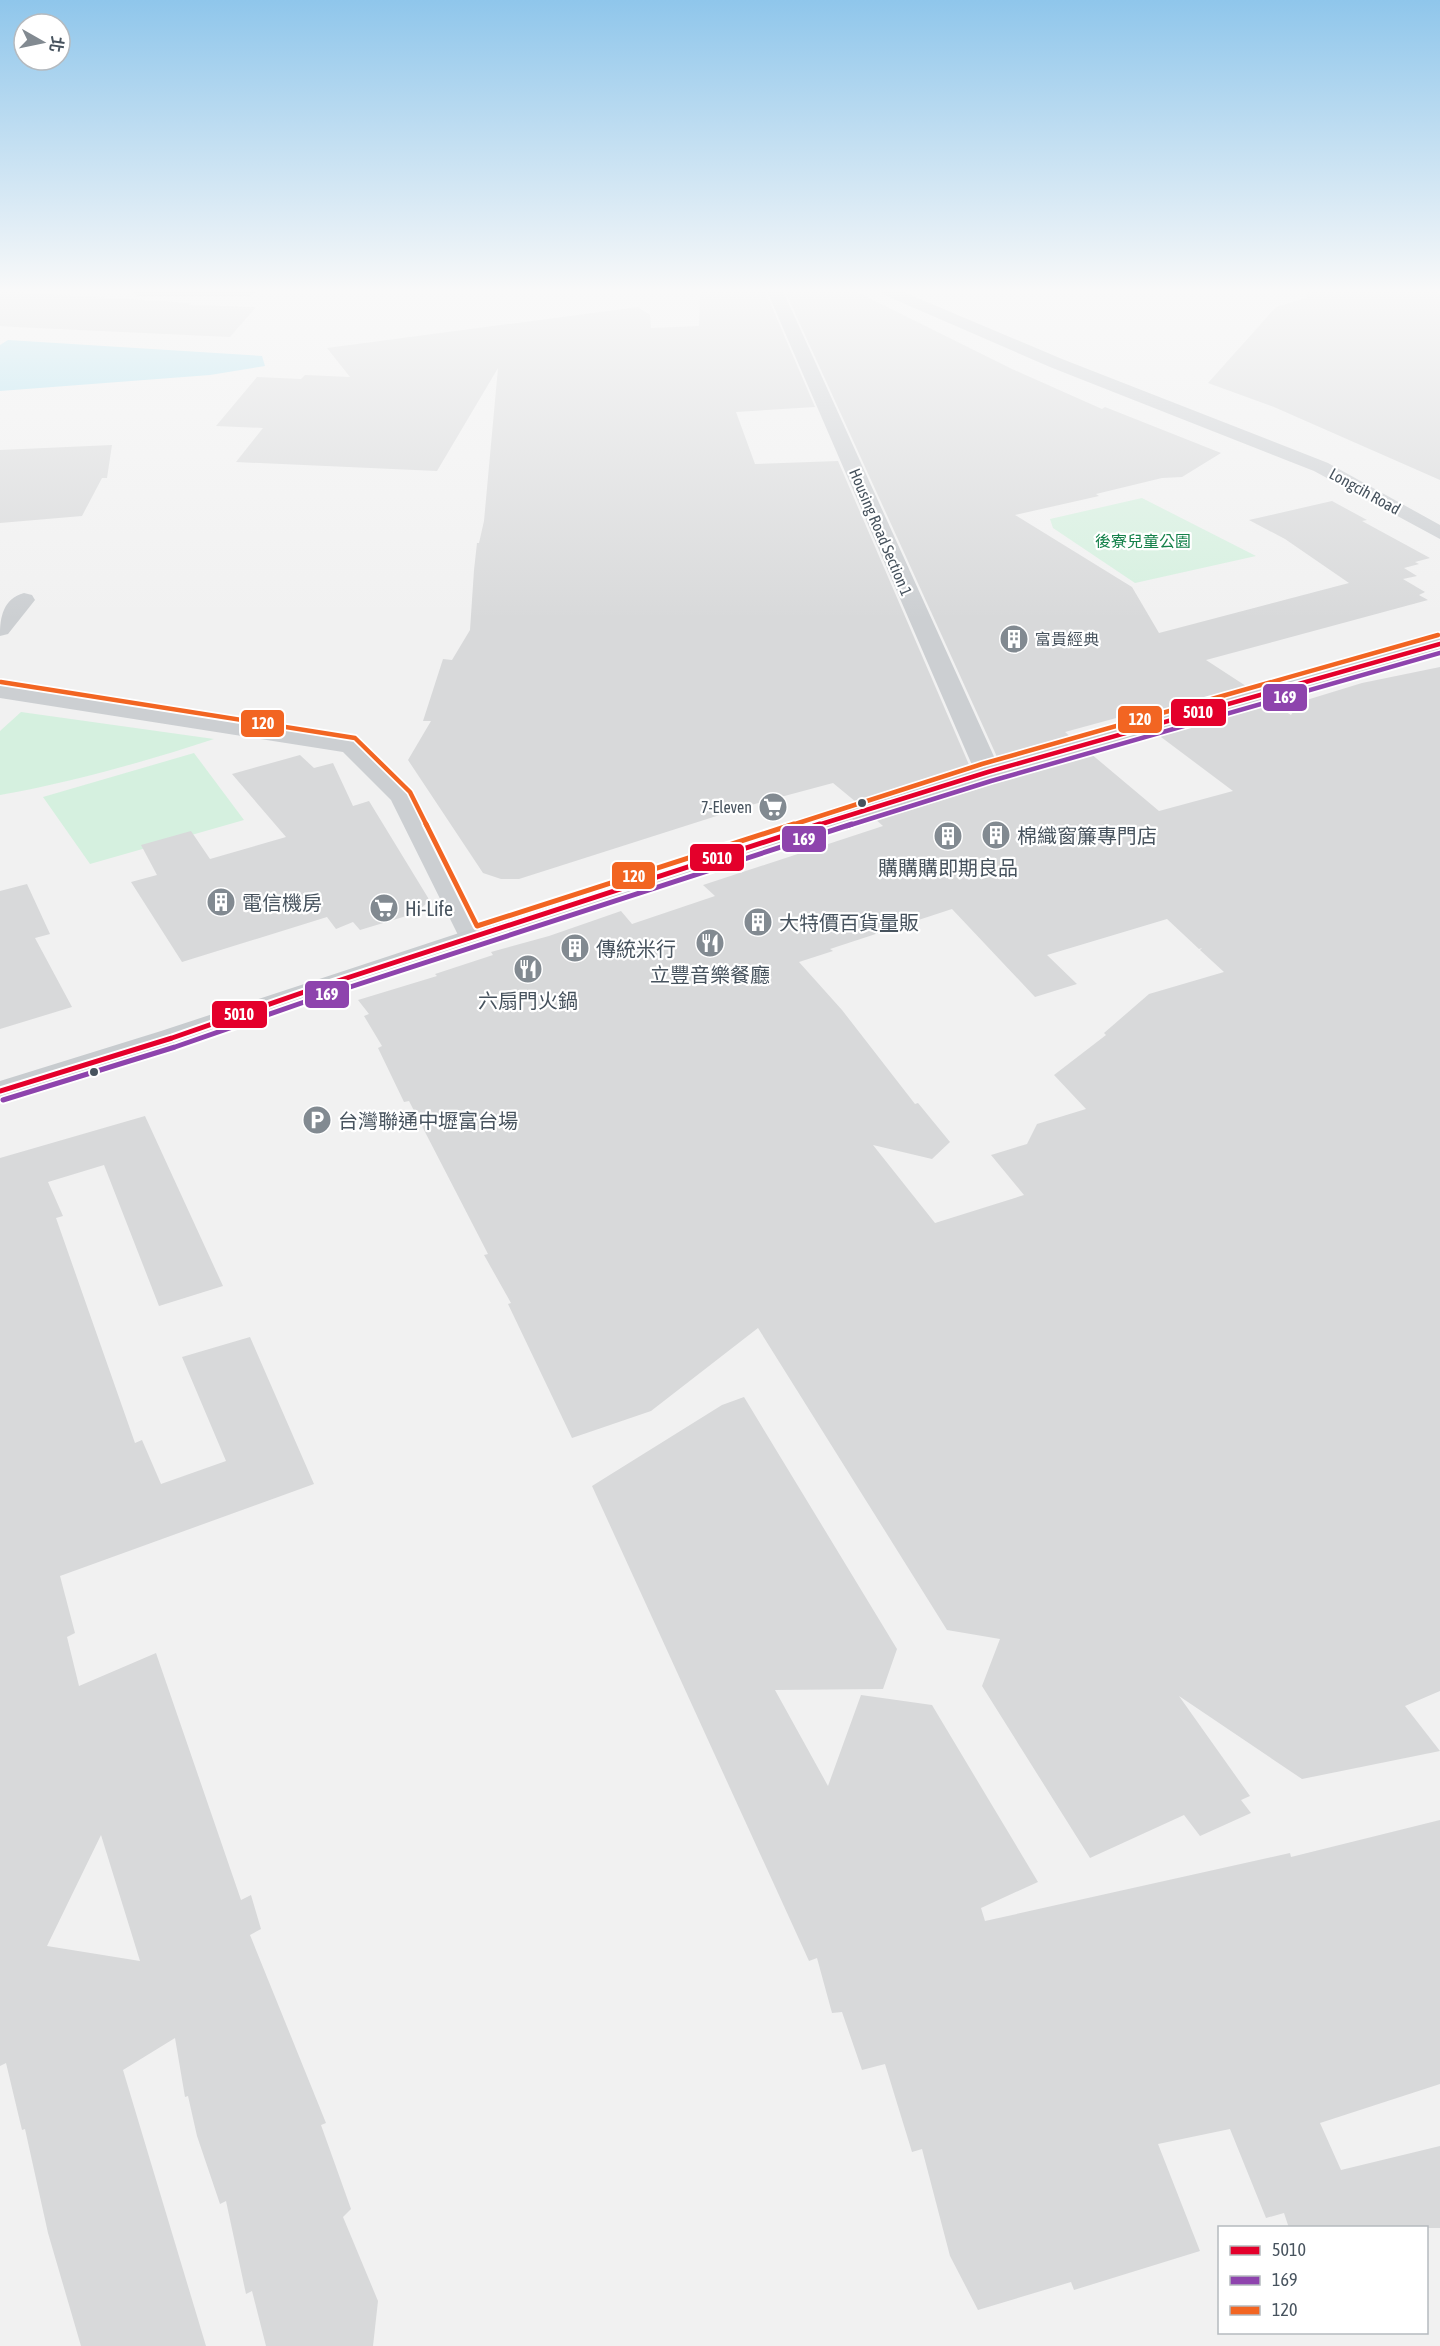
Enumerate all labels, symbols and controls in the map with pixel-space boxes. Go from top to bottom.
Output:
north arrow [12,12,72,72]
text: 北 [47,35,67,54]
street label: Longcih Road [1326,464,1404,519]
street label: Housing Road Section 1 [845,466,916,599]
park label: 後寮兒童公園 [1095,532,1191,550]
building icon: 富貴經典 [998,623,1030,655]
place label: 富貴經典 [1035,630,1099,648]
line badge: 169 [1262,683,1308,712]
text: 169 [1274,688,1297,706]
line badge: 5010 [1170,698,1227,727]
text: 5010 [1183,703,1214,721]
line badge: 120 [1117,705,1163,734]
line badge: 120 [240,709,285,738]
text: 120 [1129,710,1152,728]
text: 120 [252,714,275,732]
supermarket icon: 7-Eleven [757,791,789,823]
unlabelled marker [856,797,868,809]
place label: 7-Eleven [701,798,752,816]
building icon: 棉織窗簾專門店 [980,819,1012,851]
building icon: 購購購即期良品 [932,820,964,852]
place label: 棉織窗簾專門店 [1017,824,1157,847]
line badge: 169 [781,825,827,853]
text: 169 [793,830,816,848]
line badge: 5010 [689,843,745,872]
text: 5010 [702,849,733,867]
place label: 購購購即期良品 [878,856,1018,879]
line badge: 120 [611,861,656,890]
text: 120 [623,867,646,885]
building icon: 電信機房 [205,886,237,918]
place label: 電信機房 [242,891,322,914]
supermarket icon: Hi-Life [368,892,400,924]
place label: Hi-Life [405,897,453,920]
building icon: 大特價百貨量販 [742,906,774,938]
place label: 大特價百貨量販 [779,911,919,934]
restaurant icon: 立豐音樂餐廳 [694,927,726,959]
building icon: 傳統米行 [559,932,591,964]
place label: 傳統米行 [596,937,676,960]
restaurant icon: 六扇門火鍋 [512,953,544,985]
place label: 立豐音樂餐廳 [650,963,770,986]
line badge: 169 [304,980,350,1009]
text: 169 [316,985,339,1003]
place label: 六扇門火鍋 [478,989,578,1012]
line badge: 5010 [211,1000,268,1029]
text: 5010 [224,1005,255,1023]
unlabelled marker [88,1066,100,1078]
parking icon: 台灣聯通中壢富台場 [301,1104,333,1136]
place label: 台灣聯通中壢富台場 [338,1109,518,1132]
legend [1218,2226,1428,2334]
text: 5010 [1272,2239,1306,2260]
text: 169 [1272,2269,1297,2290]
text: 120 [1272,2299,1297,2320]

